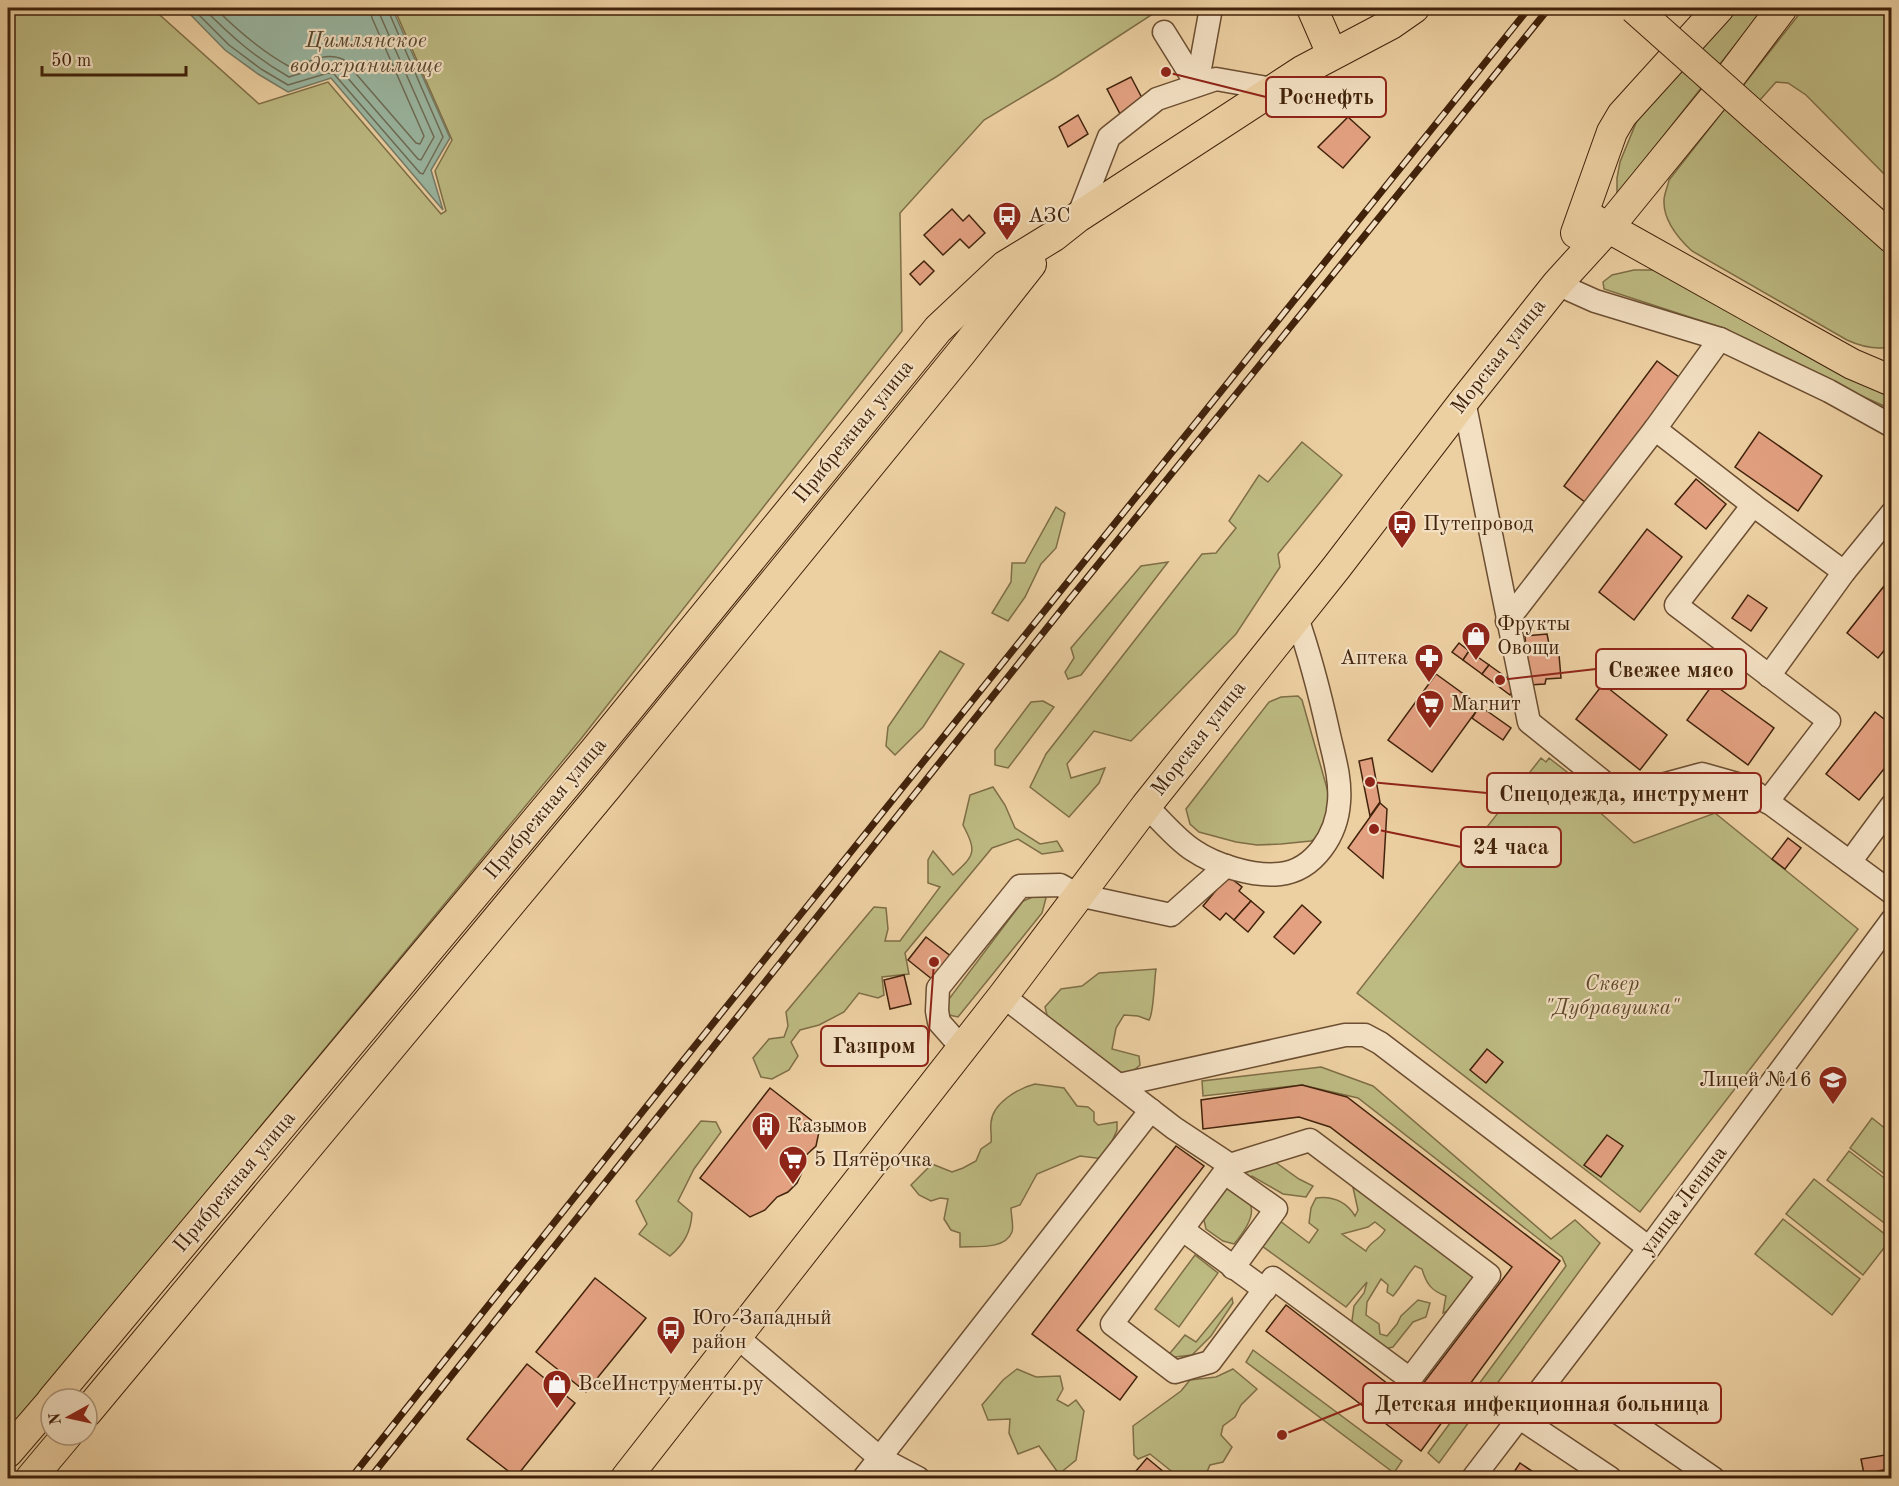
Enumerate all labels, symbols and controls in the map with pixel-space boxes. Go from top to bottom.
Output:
water label: Цимлянское водохранилище [290,30,442,77]
scale bar [42,39,186,77]
text: 50 m [51,52,91,70]
callout: Роснефть [1266,77,1386,117]
text: Роснефть [1278,87,1374,110]
bus stop icon: АЗС [991,200,1023,242]
place label: АЗС [1028,206,1071,227]
street label: Морская улица [1448,296,1550,418]
street label: Прибрежная улица [790,357,918,507]
bus stop icon: Путепровод [1386,508,1418,550]
place label: Путепровод [1423,514,1534,535]
place label: Фрукты Овощи [1497,614,1571,659]
shop icon: Фрукты Овощи [1460,620,1492,662]
pharmacy icon: Аптека [1413,642,1445,684]
place label: Аптека [1340,648,1408,669]
callout: Свежее мясо [1596,649,1746,689]
text: Свежее мясо [1608,660,1734,682]
street label: Морская улица [1148,678,1250,800]
supermarket icon: Магнит [1414,688,1446,730]
place label: Магнит [1451,694,1521,715]
street label: Прибрежная улица [481,734,611,884]
callout: Спецодежда, инструмент [1487,773,1761,813]
text: Спецодежда, инструмент [1499,784,1749,806]
callout: 24 часа [1461,827,1561,867]
text: 24 часа [1473,837,1549,859]
park label: Сквер "Дубравушка" [1545,974,1680,1019]
callout: Газпром [821,1026,928,1066]
text: Газпром [832,1036,916,1058]
school or university icon: Лицей №16 [1817,1064,1849,1106]
place label: Лицей №16 [1699,1070,1812,1091]
street label: Прибрежная улица [170,1107,300,1257]
building icon: Казымов [750,1110,782,1152]
place label: Казымов [787,1116,867,1137]
street label: улица Ленина [1636,1143,1732,1259]
supermarket icon: 5 Пятёрочка [777,1144,809,1186]
place label: 5 Пятёрочка [814,1150,932,1171]
place label: Юго-Западный район [692,1308,832,1353]
bus stop icon: Юго-Западный район [655,1314,687,1356]
shop icon: ВсеИнструменты.ру [541,1368,573,1410]
place label: ВсеИнструменты.ру [578,1374,764,1395]
callout: Детская инфекционная больница [1363,1383,1721,1423]
north arrow [39,1387,99,1447]
text: Детская инфекционная больница [1375,1394,1709,1417]
text: N [47,1411,65,1426]

